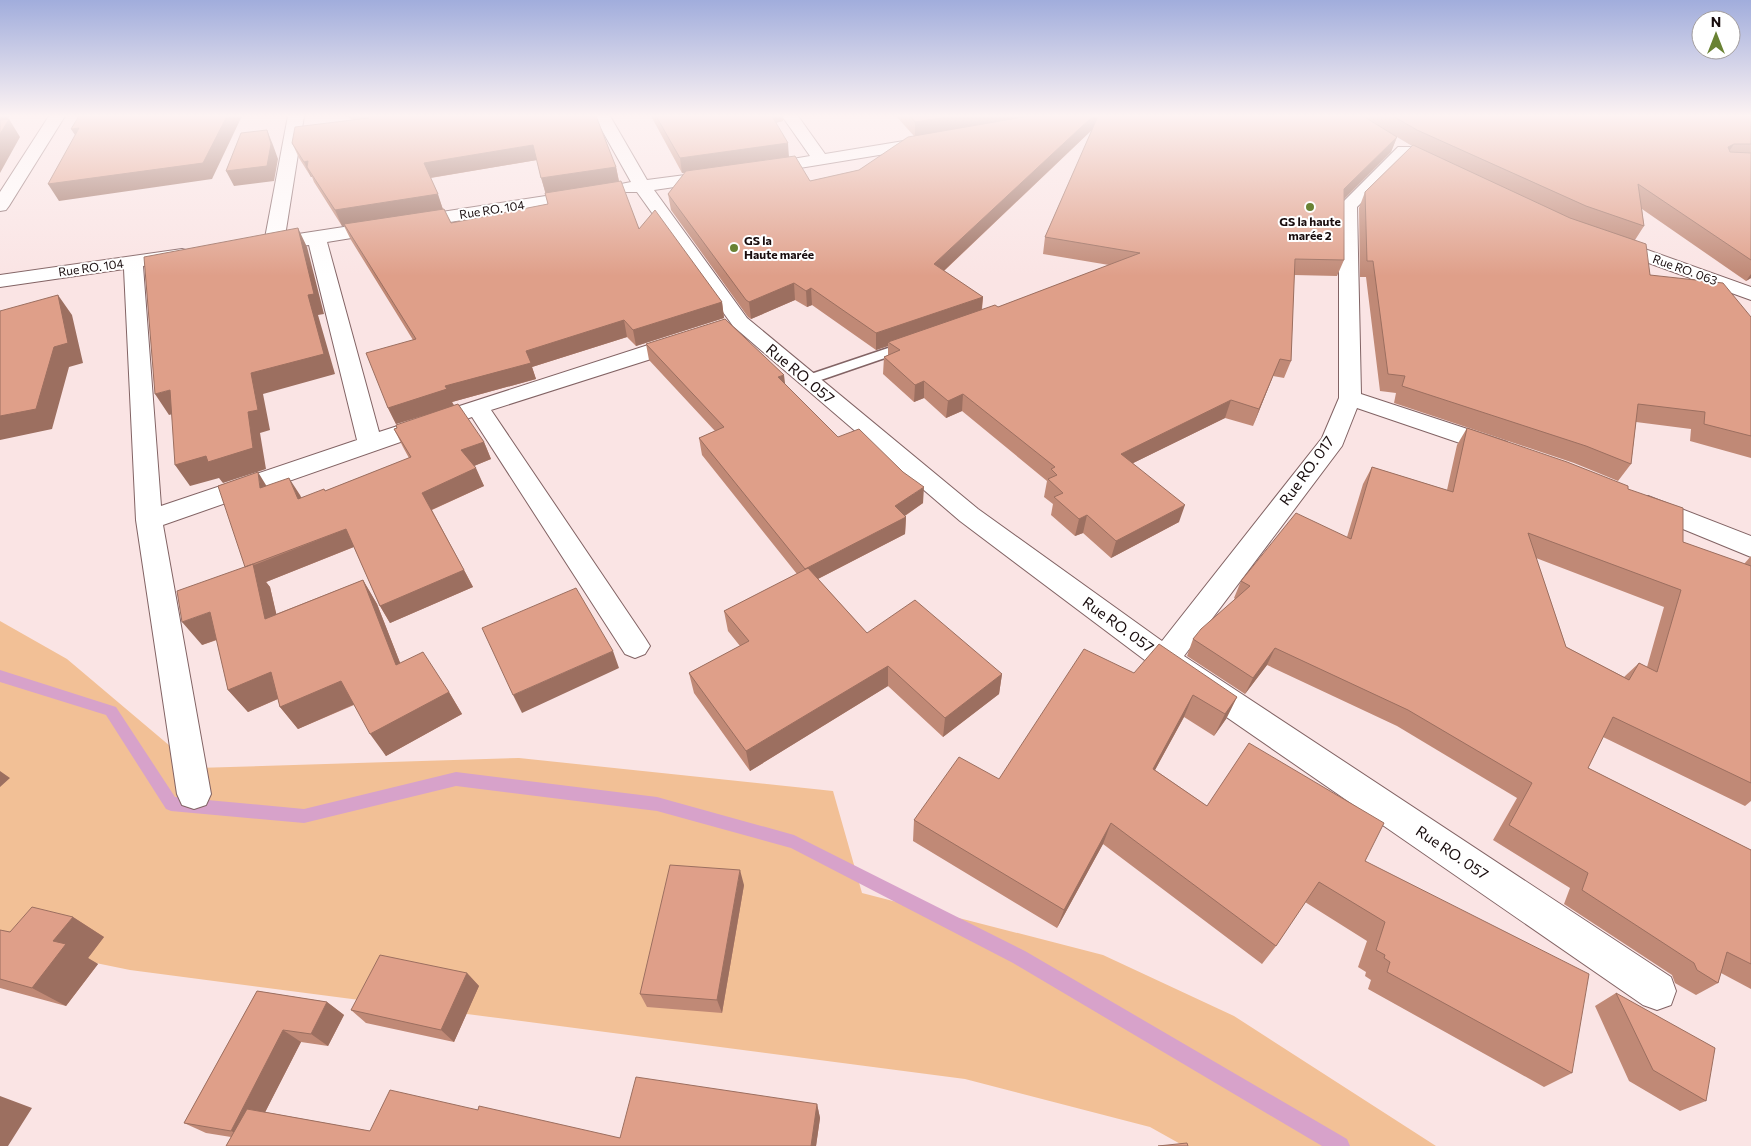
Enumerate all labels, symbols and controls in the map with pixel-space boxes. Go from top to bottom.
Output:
north arrow [1691,10,1741,60]
text: N [1711,13,1721,30]
street label: Rue RO. 104 [458,197,526,221]
marker: GS la haute marée 2 [1304,201,1316,213]
place label: GS la haute marée 2 [1279,214,1341,242]
place label: GS la Haute marée [744,233,814,261]
marker: GS la Haute marée [728,242,740,254]
street label: Rue RO. 063 [1651,251,1720,287]
street label: Rue RO. 104 [57,255,124,279]
street label: Rue RO. 057 [763,339,838,407]
street label: Rue RO. 017 [1275,432,1337,509]
street label: Rue RO. 057 [1080,592,1158,656]
street label: Rue RO. 057 [1413,821,1492,883]

